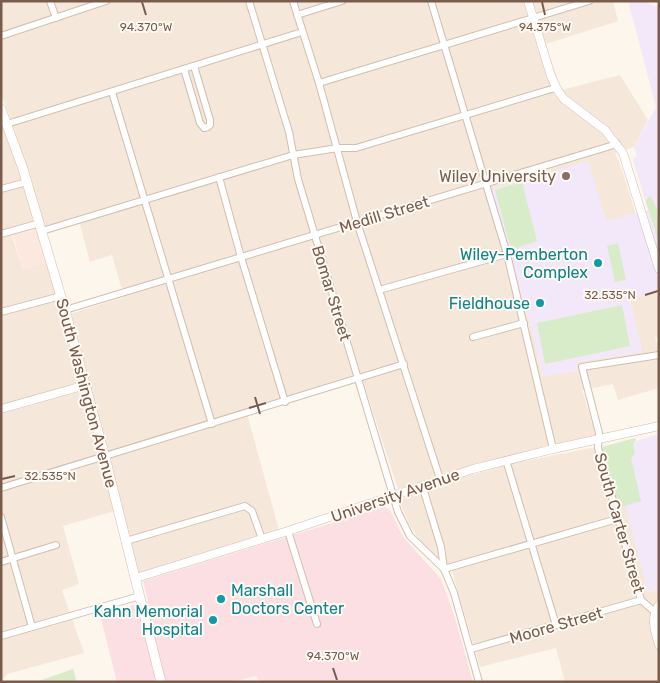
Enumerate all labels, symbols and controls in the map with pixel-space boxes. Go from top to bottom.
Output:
text: 94.370°W [120,20,173,34]
text: 94.375°W [519,20,571,34]
place label: Wiley University [439,167,556,186]
marker: Wiley University [560,170,572,182]
street label: Medill Street [337,192,431,237]
street label: Bomar Street [308,243,355,343]
place label: Wiley-Pemberton Complex [460,245,588,282]
marker: Wiley-Pemberton Complex [592,257,604,269]
text: 32.535°N [584,288,636,302]
place label: Fieldhouse [449,294,530,313]
street label: South Washington Avenue [52,296,121,490]
marker: Fieldhouse [534,297,546,309]
street label: South Carter Street [590,451,649,596]
street label: University Avenue [328,465,462,526]
text: 32.535°N [24,469,76,483]
place label: Marshall Doctors Center [231,581,344,618]
marker: Marshall Doctors Center [215,593,227,605]
place label: Kahn Memorial Hospital [94,602,203,639]
street label: Moore Street [507,603,605,648]
marker: Kahn Memorial Hospital [207,614,219,626]
text: 94.370°W [307,649,360,663]

